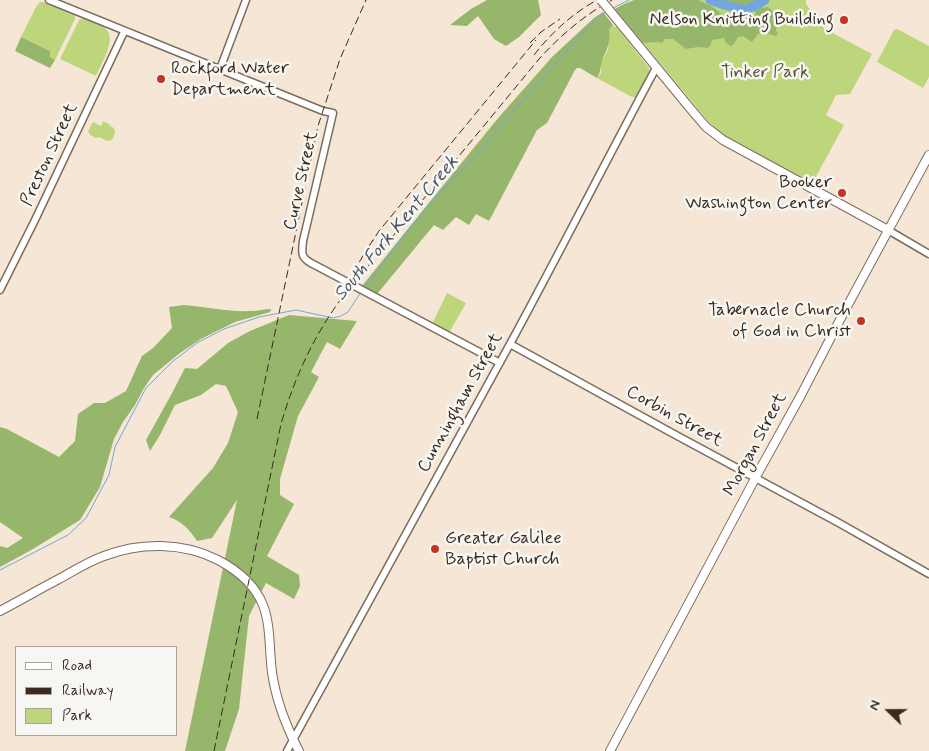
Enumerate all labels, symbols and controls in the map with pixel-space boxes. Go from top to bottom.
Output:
place label: Nelson Knitting Building [649,9,834,31]
marker: Nelson Knitting Building [838,14,850,26]
place label: Rockford Water Department [171,58,289,100]
park label: Tinker Park [721,62,809,84]
marker: Rockford Water Department [155,73,167,85]
street label: Preston Street [17,100,83,210]
street label: Curve Street [280,129,324,233]
water label: South Fork Kent Creek [330,152,464,306]
place label: Booker Washington Center [685,172,832,214]
marker: Booker Washington Center [836,187,848,199]
place label: Tabernacle Church of God in Christ [708,300,851,342]
marker: Tabernacle Church of God in Christ [855,315,867,327]
street label: Cunningham Street [414,329,508,477]
street label: Corbin Street [622,382,726,452]
street label: Morgan Street [720,390,792,500]
place label: Greater Galilee Baptist Church [445,528,562,570]
marker: Greater Galilee Baptist Church [429,543,441,555]
legend [15,646,178,736]
text: Road [62,656,92,676]
text: Railway [62,681,114,701]
north arrow [864,686,914,736]
text: N [865,698,885,713]
text: Park [62,706,92,726]

